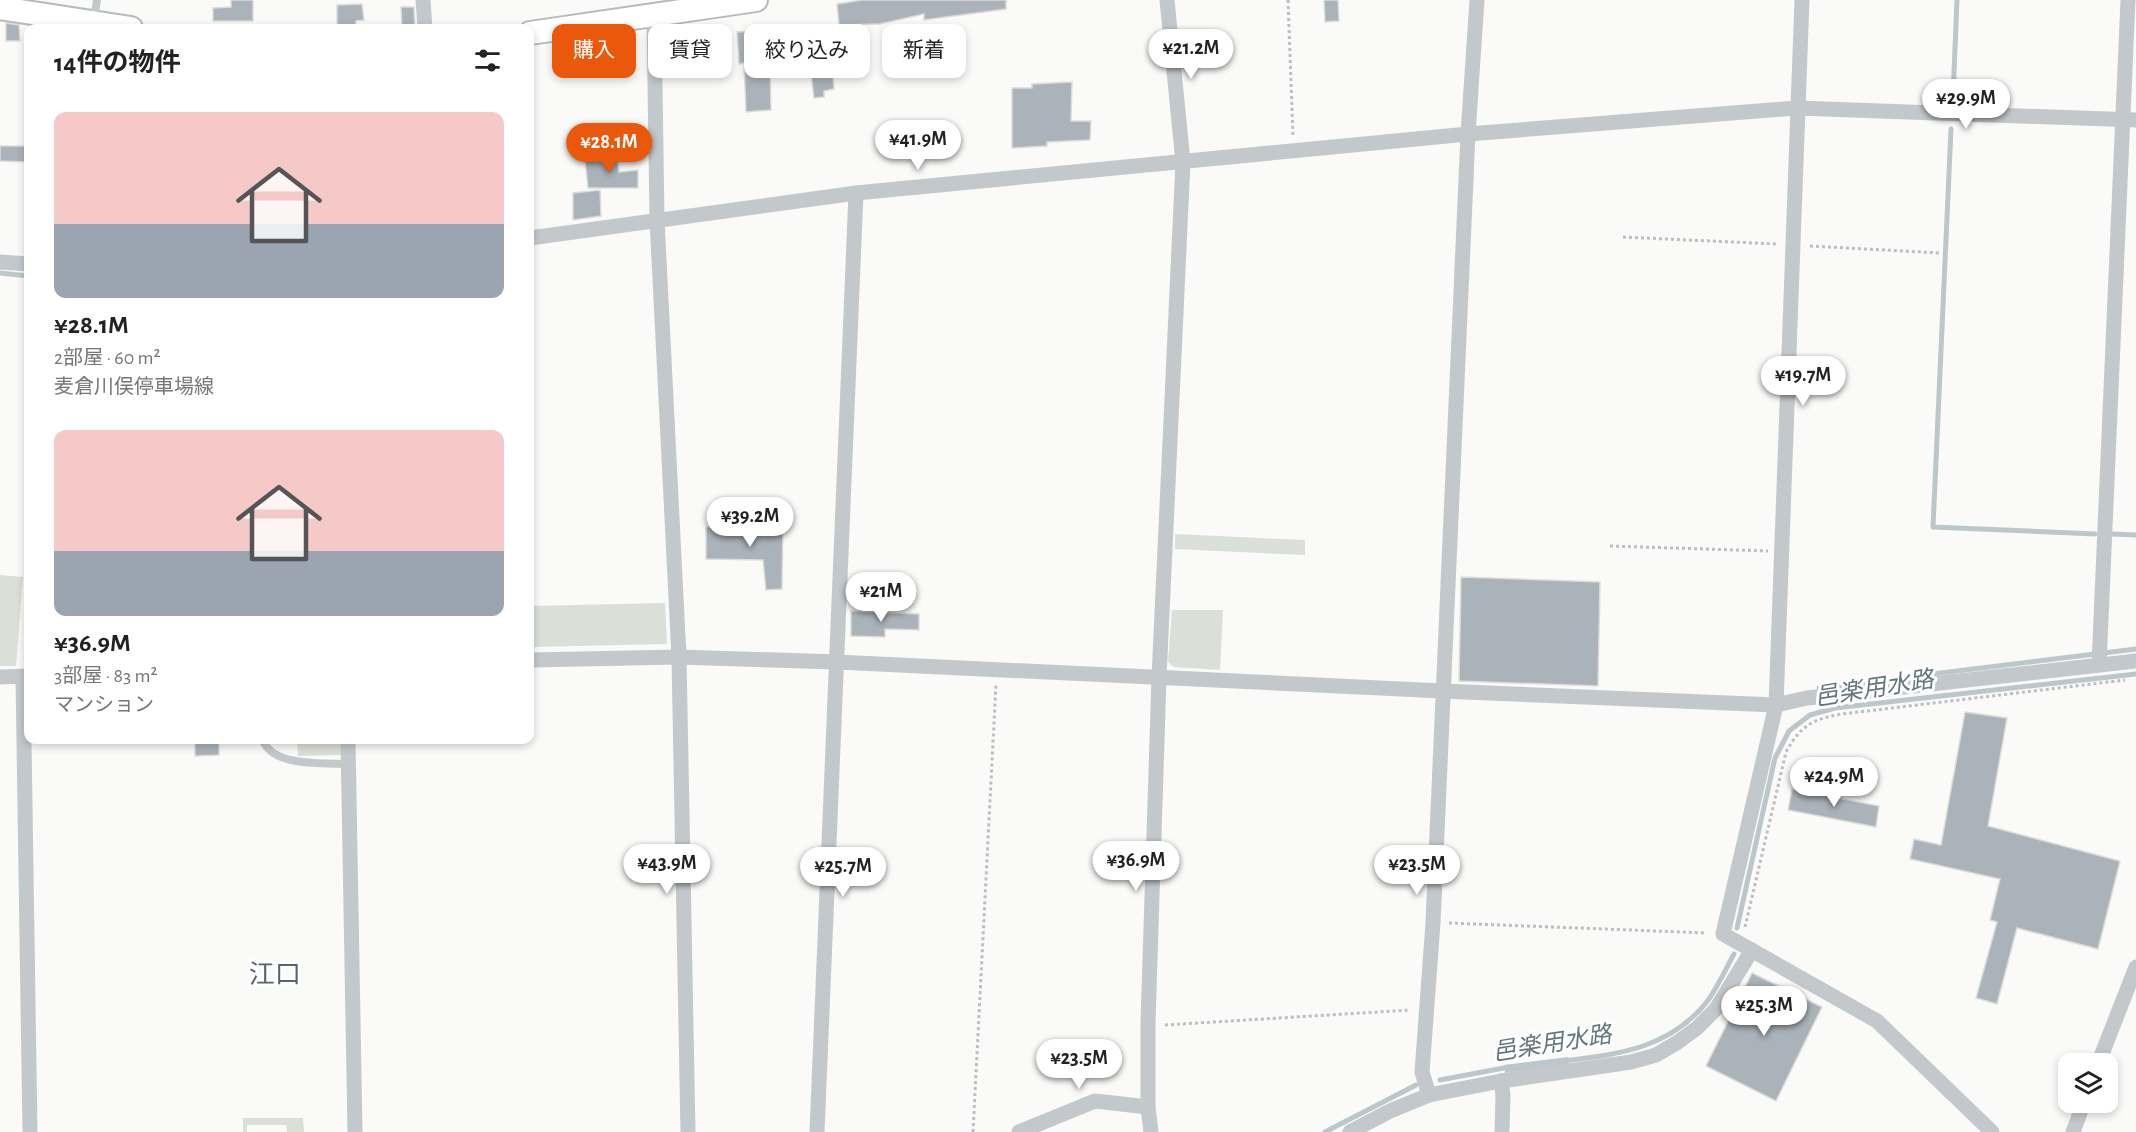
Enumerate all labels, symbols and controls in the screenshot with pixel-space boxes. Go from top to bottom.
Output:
chip: 購入 [552,24,636,78]
chip: 賃貸 [648,24,732,78]
chip: 絞り込み [744,24,870,78]
chip: 新着 [882,24,966,78]
pin: ¥21.2M [1142,29,1240,80]
text: ¥21.2M [1162,38,1220,58]
icon: filters [471,44,504,77]
text: 14件の物件 [54,50,180,76]
pin: ¥29.9M [1917,79,2015,130]
text: ¥29.9M [1936,88,1996,108]
pin: ¥41.9M [869,120,967,171]
pin: ¥28.1M [560,123,658,174]
text: ¥41.9M [889,129,947,149]
text: ¥28.1M [580,132,638,152]
icon: home [225,151,333,259]
text: ¥28.1M [54,312,129,338]
text: 2部屋 · 60 m² [54,348,161,368]
pin: ¥19.7M [1754,356,1852,407]
text: ¥19.7M [1775,365,1831,385]
text: 麦倉川俣停車場線 [54,377,214,397]
icon: home [225,469,333,577]
pin: ¥39.2M [701,497,799,548]
text: ¥39.2M [721,506,779,526]
pin: ¥21M [845,572,917,623]
text: ¥21M [859,581,903,601]
text: ¥36.9M [54,630,131,656]
water label: 邑楽用水路 [1813,665,1937,710]
text: 3部屋 · 83 m² [54,666,157,686]
text: マンション [54,695,154,715]
pin: ¥24.9M [1785,757,1883,808]
text: ¥24.9M [1804,766,1864,786]
pin: ¥36.9M [1087,841,1185,892]
pin: ¥43.9M [618,844,716,895]
pin: ¥23.5M [1368,845,1466,896]
pin: ¥25.7M [794,847,892,898]
text: ¥36.9M [1107,850,1165,870]
text: ¥43.9M [637,853,697,873]
text: ¥23.5M [1388,854,1446,874]
text: ¥25.7M [814,856,872,876]
district label: 江口 [249,961,301,988]
pin: ¥25.3M [1715,986,1813,1037]
text: ¥25.3M [1735,995,1793,1015]
water label: 邑楽用水路 [1491,1020,1615,1065]
pin: ¥23.5M [1030,1039,1128,1090]
text: ¥23.5M [1050,1048,1108,1068]
map controls [2058,1053,2118,1113]
button: layers [2058,1053,2118,1113]

